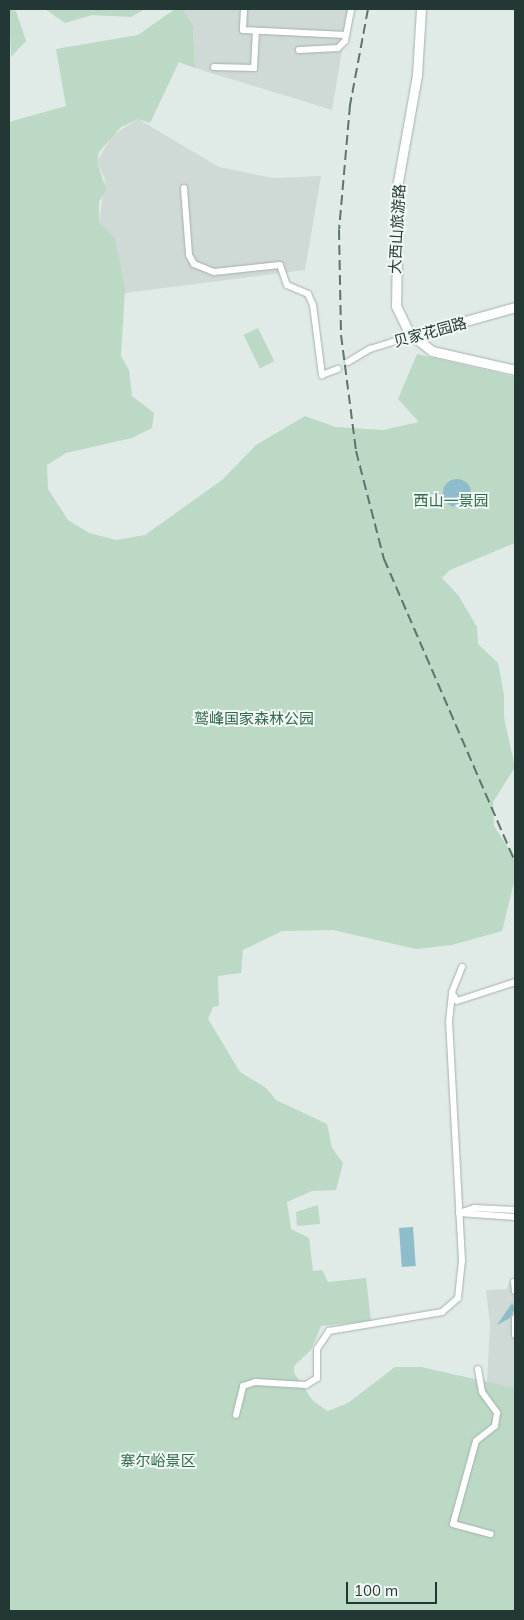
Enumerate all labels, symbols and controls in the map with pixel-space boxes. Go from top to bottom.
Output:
street label: 大西山旅游路 [386,184,408,274]
street label: 贝家花园路 [391,314,469,350]
park label: 西山一景园 [414,492,488,510]
park label: 鹫峰国家森林公园 [194,710,314,728]
park label: 寨尔峪景区 [121,1452,195,1470]
scale bar [349,1572,440,1604]
text: 100 m [354,1581,398,1600]

